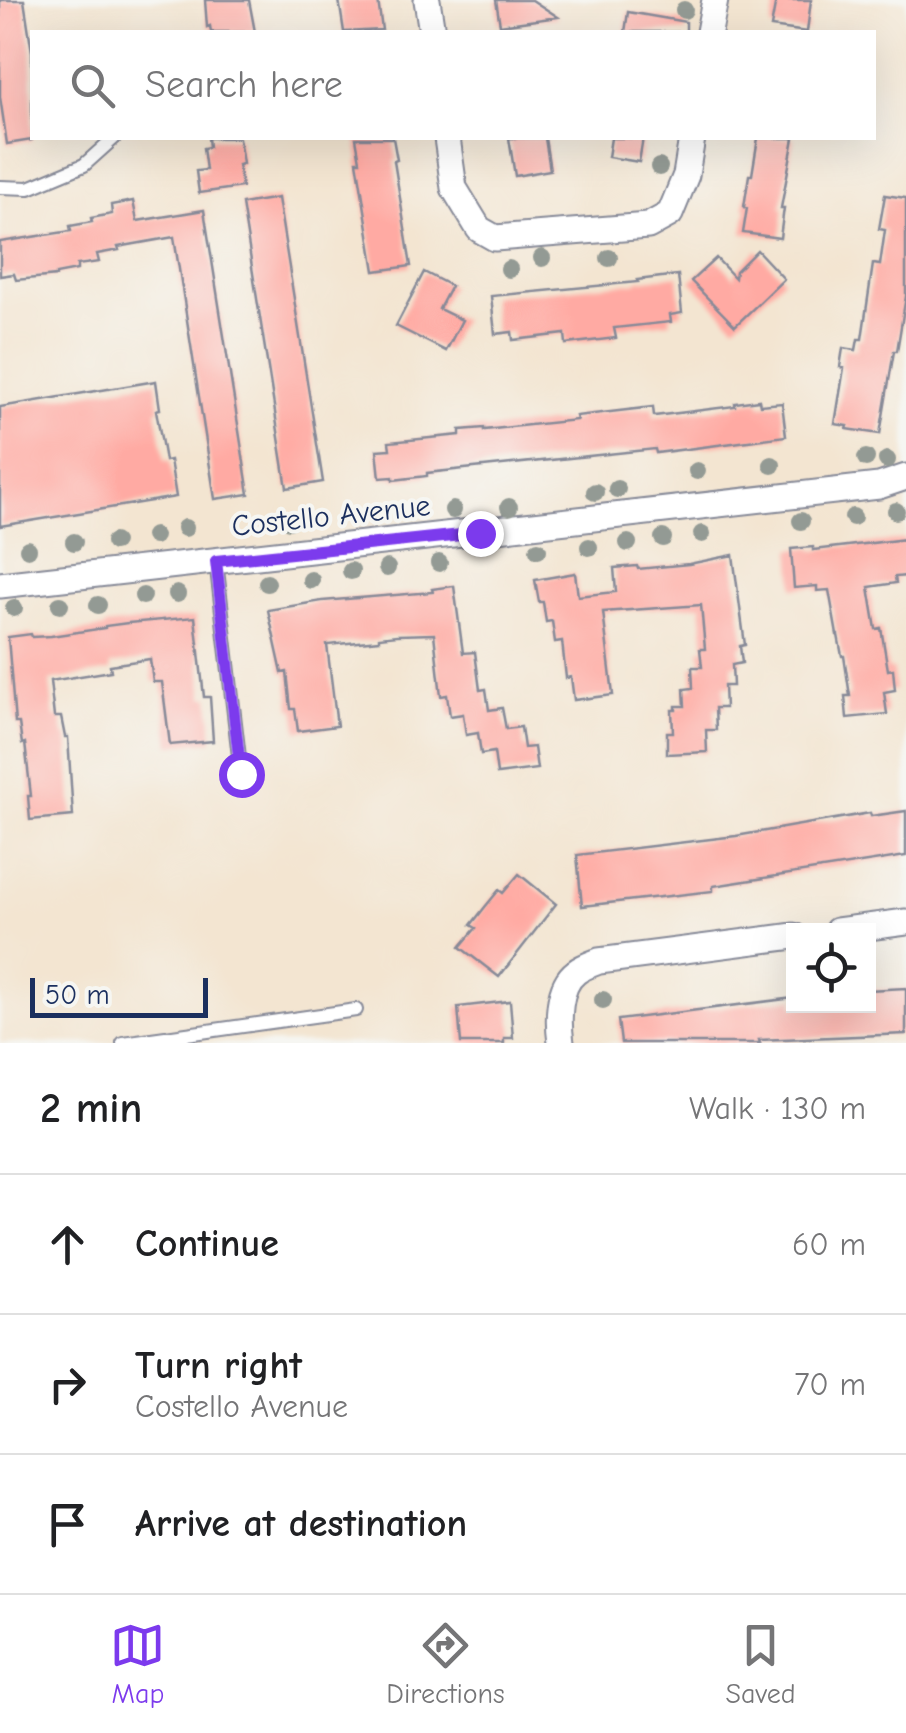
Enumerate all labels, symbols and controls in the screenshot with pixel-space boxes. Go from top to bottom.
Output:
search box [30,30,876,140]
icon: search [65,58,120,113]
text: Search here [145,63,343,107]
street label: Costello Avenue [230,488,432,544]
route end [458,511,504,557]
route start [219,752,265,798]
map controls [786,923,876,1013]
button: locate [786,923,876,1013]
scale bar [30,973,208,1018]
text: 50 m [45,979,110,1011]
text: 2 min [40,1084,142,1133]
text: Walk · 130 m [689,1090,866,1127]
icon: ahead [40,1217,95,1272]
text: Continue [135,1222,279,1266]
text: 60 m [792,1226,866,1263]
text: Turn right [135,1344,302,1388]
icon: right [40,1357,95,1412]
text: 70 m [794,1366,866,1403]
text: Costello Avenue [135,1388,348,1425]
icon: arrive [40,1497,95,1552]
text: Arrive at destination [135,1502,467,1546]
tab: Map [110,1618,165,1710]
tab: Directions [386,1618,505,1710]
tab: Saved [726,1618,796,1710]

